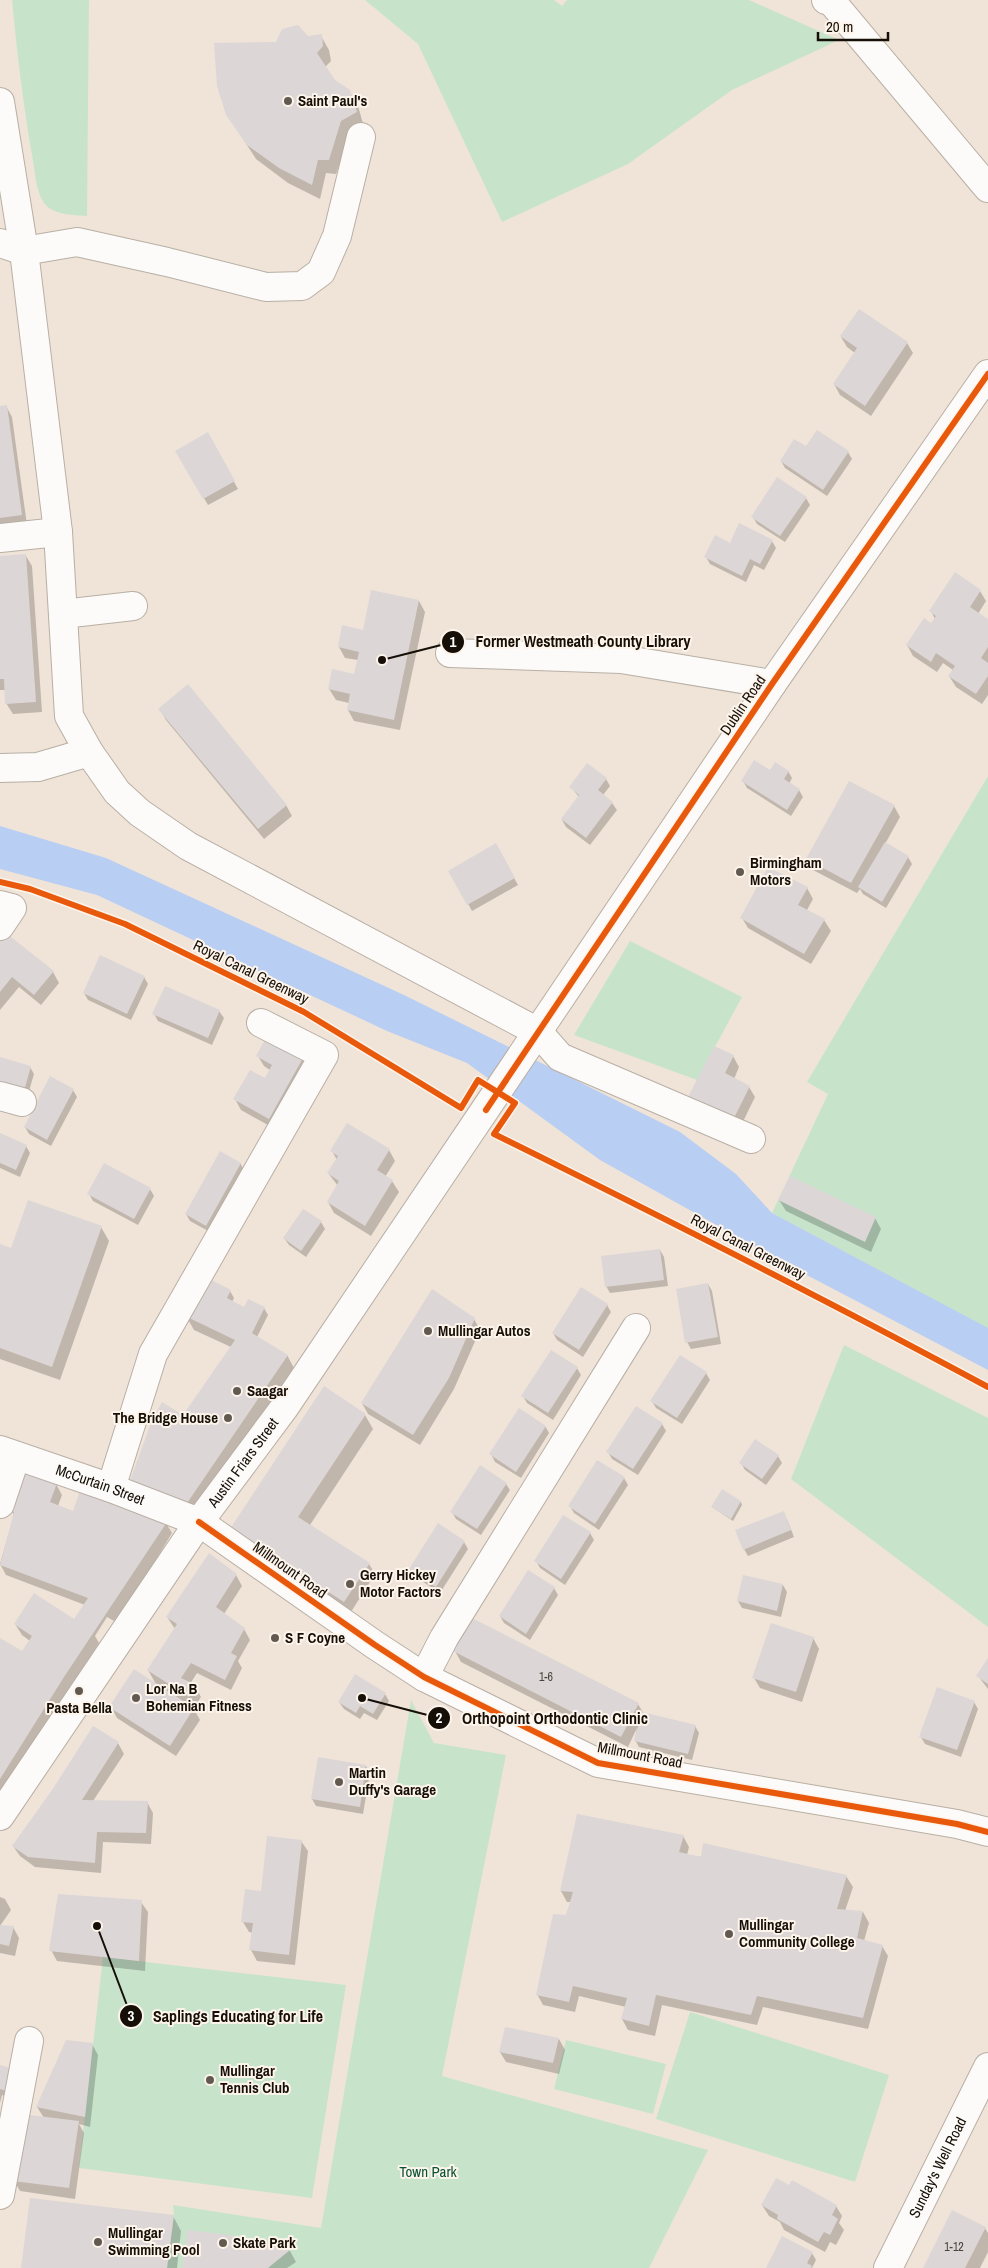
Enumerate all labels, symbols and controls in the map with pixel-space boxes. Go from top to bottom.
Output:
scale bar [818,10,888,42]
text: 20 m [826,16,853,37]
place label: Saint Paul's [298,90,367,111]
marker: Saint Paul's [282,95,294,107]
callout: Former Westmeath County Library [441,626,701,657]
text: Former Westmeath County Library [476,630,691,652]
text: 1 [450,631,457,652]
street label: Dublin Road [715,671,770,739]
place label: Birmingham Motors [750,852,822,890]
marker: Birmingham Motors [734,866,746,878]
street label: Royal Canal Greenway [190,934,313,1009]
street label: Royal Canal Greenway [687,1208,810,1285]
place label: Mullingar Autos [438,1320,531,1341]
marker: Mullingar Autos [422,1325,434,1337]
place label: Saagar [247,1380,288,1401]
marker: Saagar [231,1385,243,1397]
place label: The Bridge House [113,1407,218,1428]
marker: The Bridge House [222,1412,234,1424]
street label: Austin Friars Street [202,1413,283,1512]
street label: McCurtain Street [53,1459,148,1510]
street label: Millmount Road [249,1536,332,1603]
place label: Gerry Hickey Motor Factors [360,1564,442,1602]
marker: Gerry Hickey Motor Factors [344,1578,356,1590]
place label: S F Coyne [285,1627,345,1648]
marker: S F Coyne [269,1632,281,1644]
house number: 1-6 [539,1669,553,1685]
place label: Lor Na B Bohemian Fitness [146,1678,252,1716]
marker: Pasta Bella [73,1685,85,1697]
marker: Lor Na B Bohemian Fitness [130,1692,142,1704]
place label: Pasta Bella [46,1697,112,1718]
callout: Orthopoint Orthodontic Clinic [427,1703,658,1734]
text: 2 [436,1707,443,1728]
text: Orthopoint Orthodontic Clinic [462,1707,648,1729]
street label: Millmount Road [596,1736,684,1773]
place label: Martin Duffy's Garage [349,1762,436,1800]
marker: Martin Duffy's Garage [333,1776,345,1788]
place label: Mullingar Community College [739,1914,855,1952]
marker: Mullingar Community College [723,1928,735,1940]
callout: Saplings Educating for Life [119,2000,333,2031]
text: 3 [128,2005,135,2026]
text: Saplings Educating for Life [153,2005,323,2027]
place label: Mullingar Tennis Club [220,2060,290,2098]
marker: Mullingar Tennis Club [204,2074,216,2086]
street label: Sunday's Well Road [903,2113,971,2222]
park label: Town Park [399,2161,458,2182]
place label: Mullingar Swimming Pool [108,2222,200,2260]
place label: Skate Park [233,2232,296,2253]
marker: Mullingar Swimming Pool [92,2236,104,2248]
marker: Skate Park [217,2237,229,2249]
house number: 1-12 [944,2239,964,2255]

